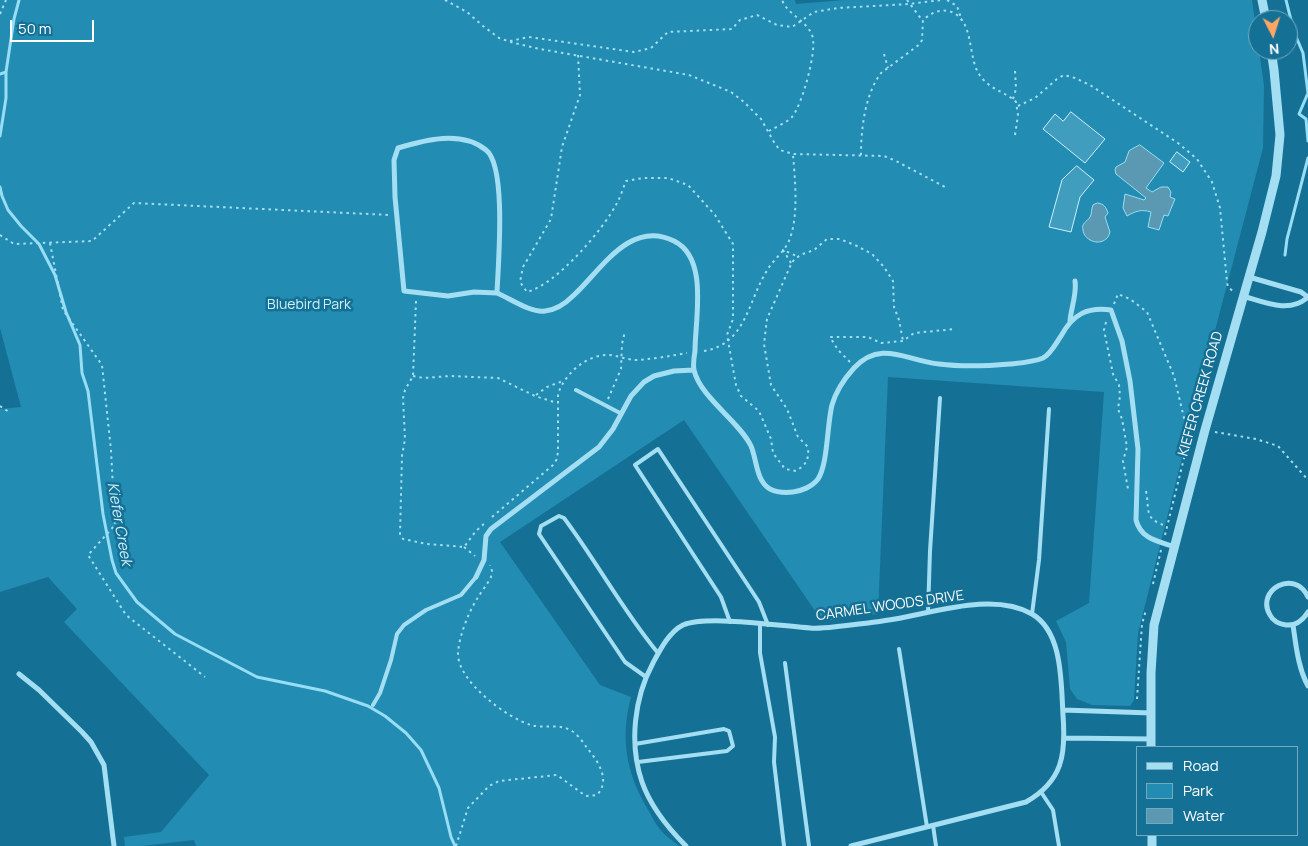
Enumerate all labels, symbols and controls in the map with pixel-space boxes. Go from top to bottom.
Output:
scale bar [12,10,96,42]
north arrow [1248,10,1298,60]
text: 50 m [18,18,52,39]
text: N [1268,40,1280,59]
park label: Bluebird Park [267,297,351,313]
street label: KIEFER CREEK ROAD [1175,330,1227,458]
water label: Kiefer Creek [103,481,135,567]
street label: CARMEL WOODS DRIVE [815,587,965,625]
legend [1136,746,1298,836]
text: Road [1183,755,1219,776]
text: Park [1183,780,1213,801]
text: Water [1183,805,1225,826]

